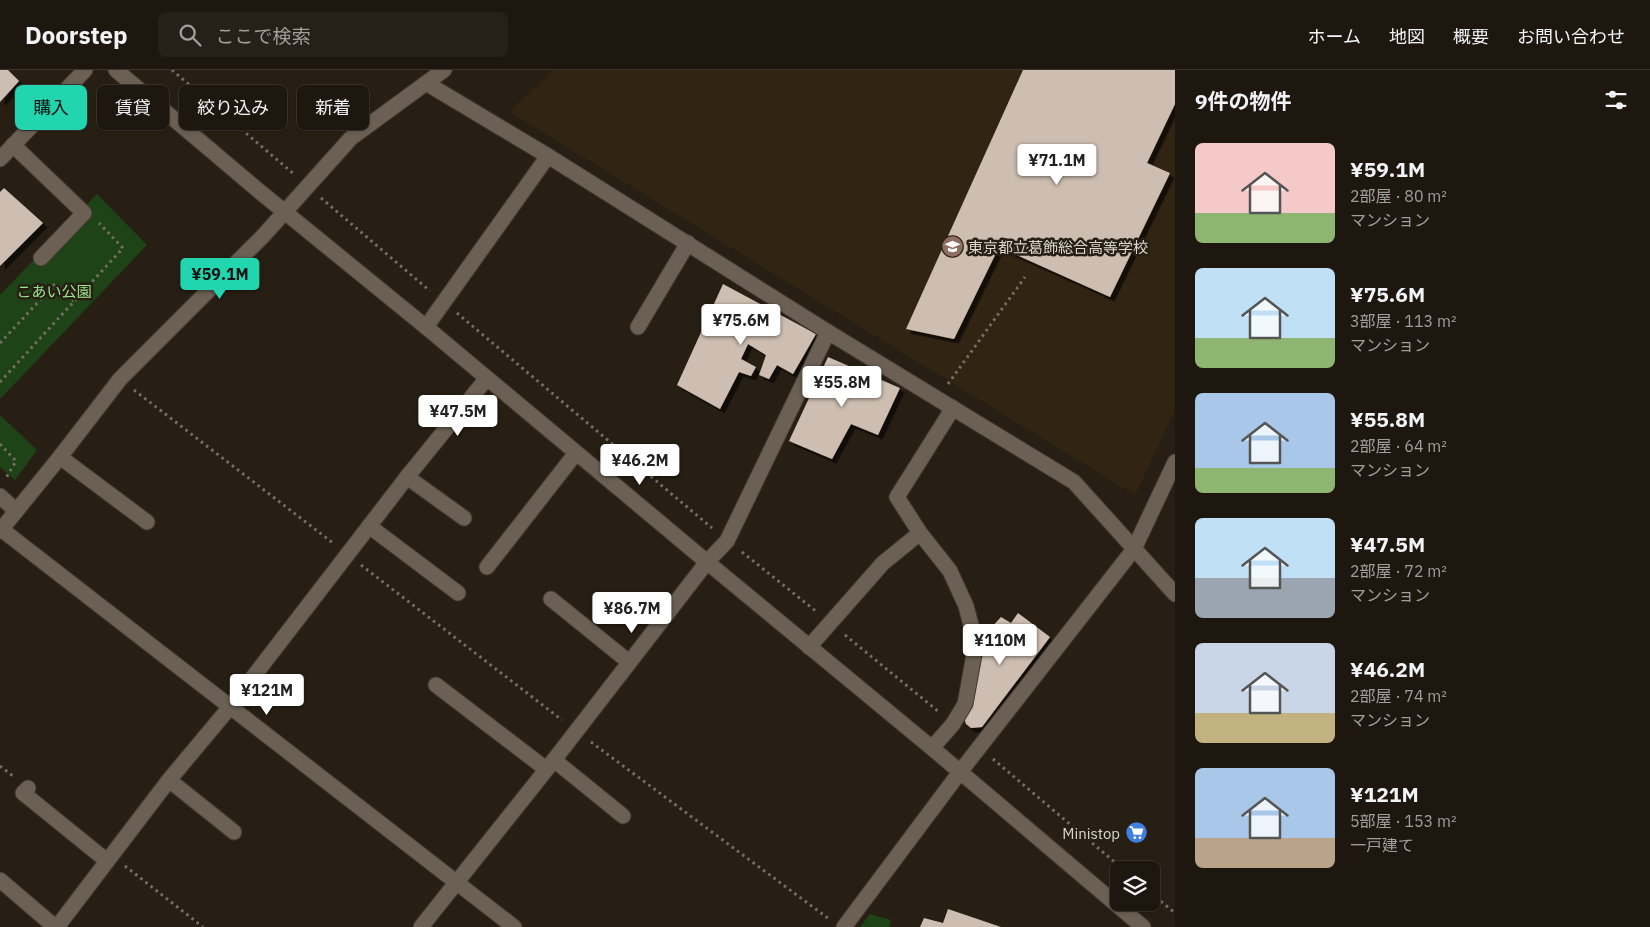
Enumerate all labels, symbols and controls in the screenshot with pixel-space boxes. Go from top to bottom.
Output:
search box [158,12,508,57]
text: Doorstep [25,19,128,51]
icon: search [176,21,204,49]
text: ここで検索 [216,24,311,48]
text: ホーム [1308,25,1361,48]
text: 地図 [1389,25,1425,48]
text: 概要 [1453,25,1489,48]
text: お問い合わせ [1517,25,1625,48]
chip: 購入 [15,85,87,130]
chip: 賃貸 [97,85,169,130]
chip: 絞り込み [179,85,287,130]
chip: 新着 [297,85,369,130]
icon: filters [1602,86,1630,114]
text: 9件の物件 [1195,87,1292,115]
pin: ¥71.1M [1016,144,1098,186]
text: ¥71.1M [1028,150,1086,170]
text: ¥59.1M [1350,155,1425,183]
icon: home [1235,163,1295,223]
text: 2部屋 · 80 m² [1350,186,1447,206]
text: マンション [1350,210,1430,230]
school or university icon: 東京都立葛飾総合高等学校 [940,235,964,259]
place label: 東京都立葛飾総合高等学校 [968,238,1148,257]
pin: ¥59.1M [179,258,261,300]
text: ¥59.1M [191,264,249,284]
text: ¥75.6M [1350,280,1425,308]
park label: こあい公園 [16,282,92,301]
icon: home [1235,288,1295,348]
pin: ¥75.6M [700,304,782,346]
text: ¥75.6M [712,310,770,330]
text: 3部屋 · 113 m² [1350,311,1456,331]
text: マンション [1350,335,1430,355]
pin: ¥55.8M [801,366,883,408]
text: ¥55.8M [813,372,871,392]
pin: ¥47.5M [417,394,499,437]
text: ¥47.5M [429,401,487,421]
text: ¥55.8M [1350,405,1425,433]
icon: home [1235,413,1295,473]
text: 2部屋 · 64 m² [1350,436,1447,456]
pin: ¥46.2M [599,444,681,486]
text: ¥46.2M [611,450,669,470]
text: マンション [1350,460,1430,480]
text: ¥47.5M [1350,530,1425,558]
icon: home [1235,538,1295,598]
text: 2部屋 · 72 m² [1350,561,1447,581]
text: マンション [1350,585,1430,605]
pin: ¥86.7M [591,592,673,634]
text: ¥86.7M [603,598,661,618]
pin: ¥110M [965,624,1035,666]
text: ¥110M [974,630,1026,650]
text: ¥46.2M [1350,655,1425,683]
icon: home [1235,663,1295,723]
pin: ¥121M [232,674,302,716]
text: ¥121M [241,680,293,700]
text: 2部屋 · 74 m² [1350,686,1447,706]
text: マンション [1350,710,1430,730]
text: ¥121M [1350,780,1419,808]
icon: home [1235,788,1295,848]
text: 5部屋 · 153 m² [1350,811,1456,831]
supermarket icon: Ministop [1124,821,1148,845]
place label: Ministop [1062,824,1120,843]
text: 一戸建て [1350,835,1414,855]
map controls [1110,861,1160,911]
button: layers [1110,861,1160,911]

